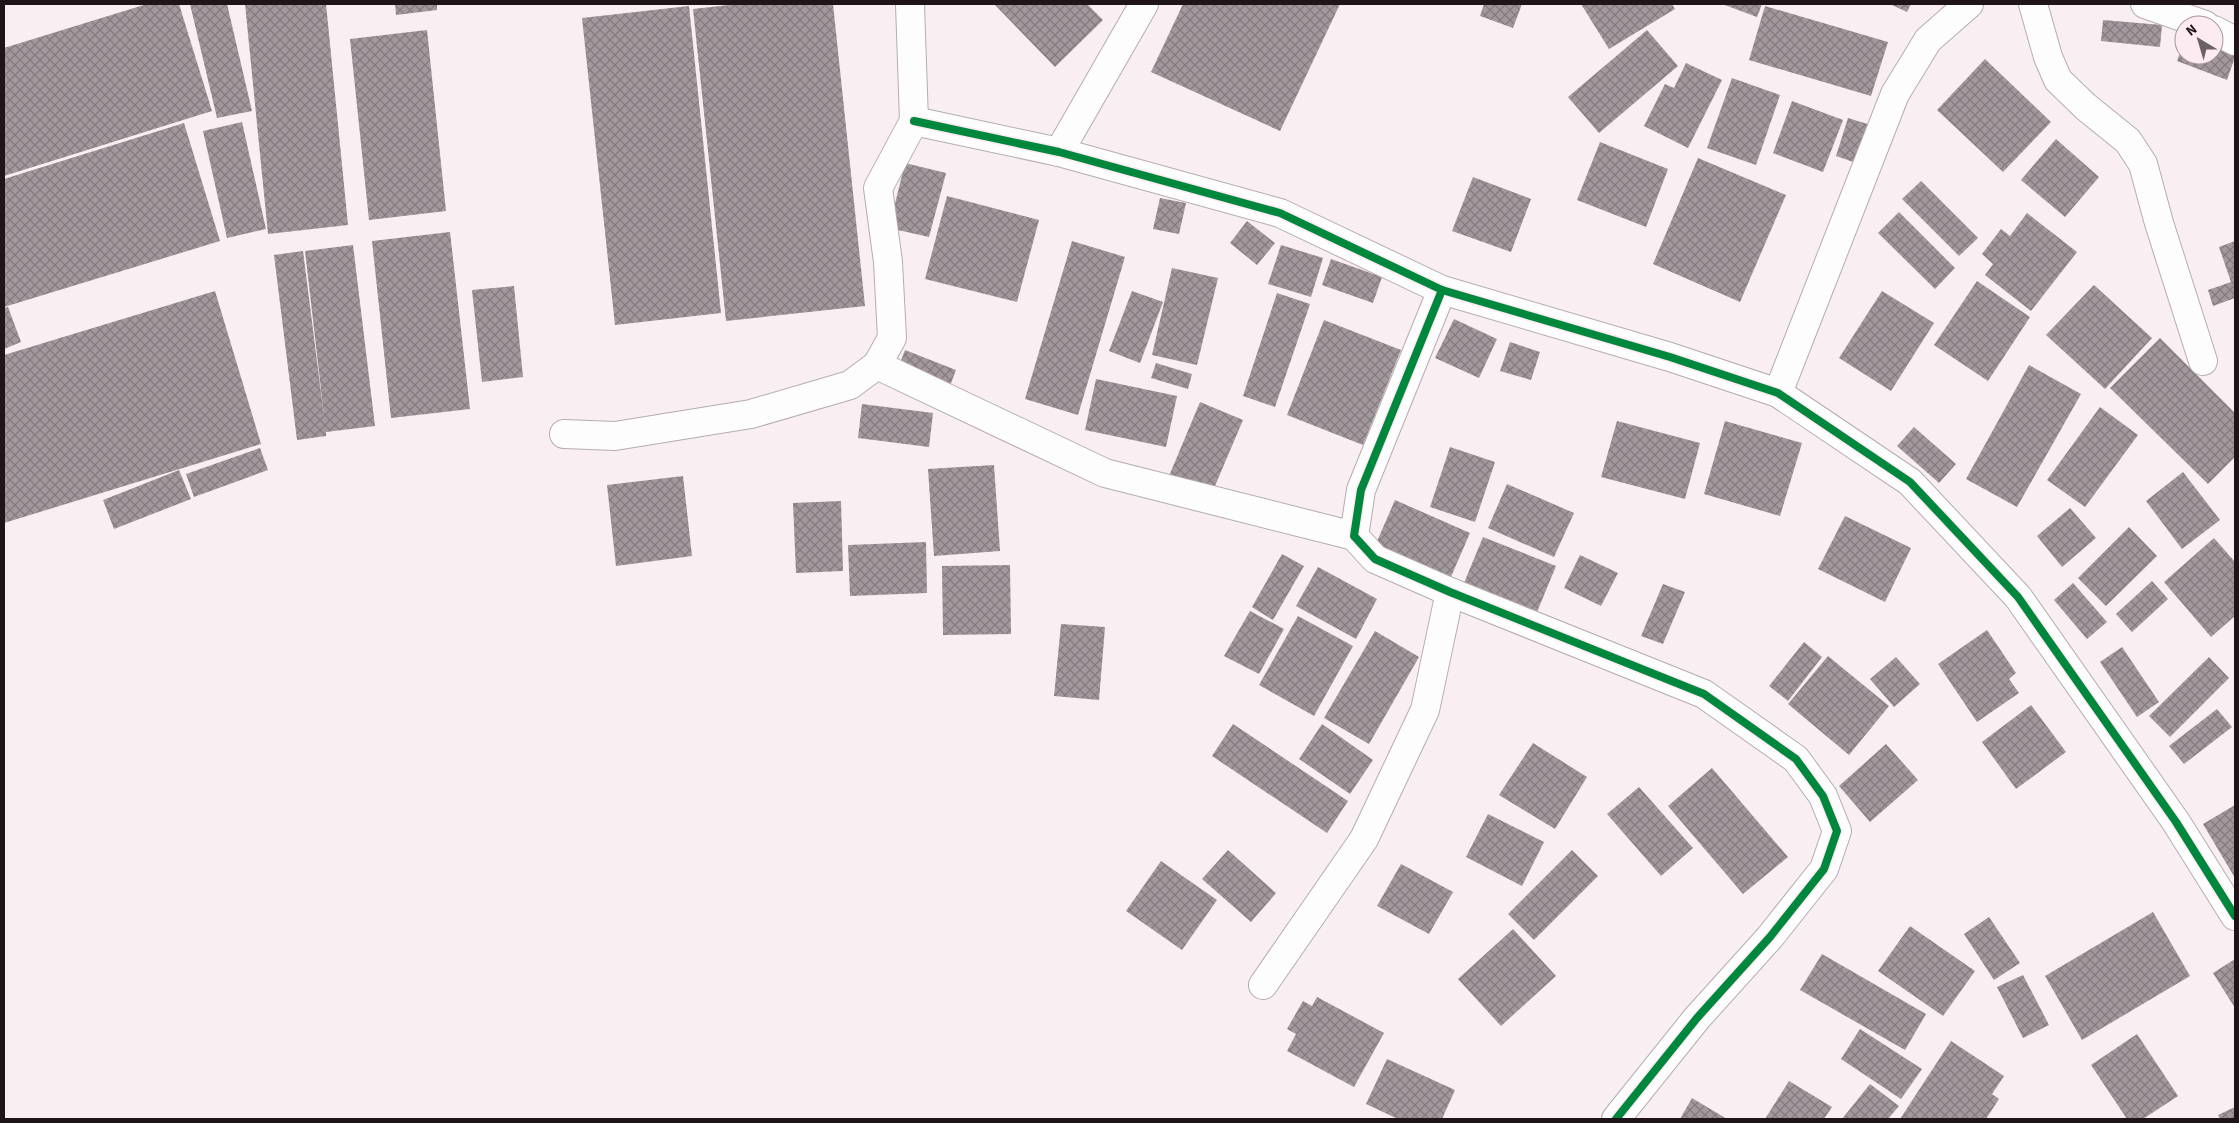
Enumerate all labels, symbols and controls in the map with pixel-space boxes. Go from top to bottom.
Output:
north arrow [2174,15,2224,65]
text: N [2182,20,2201,41]

